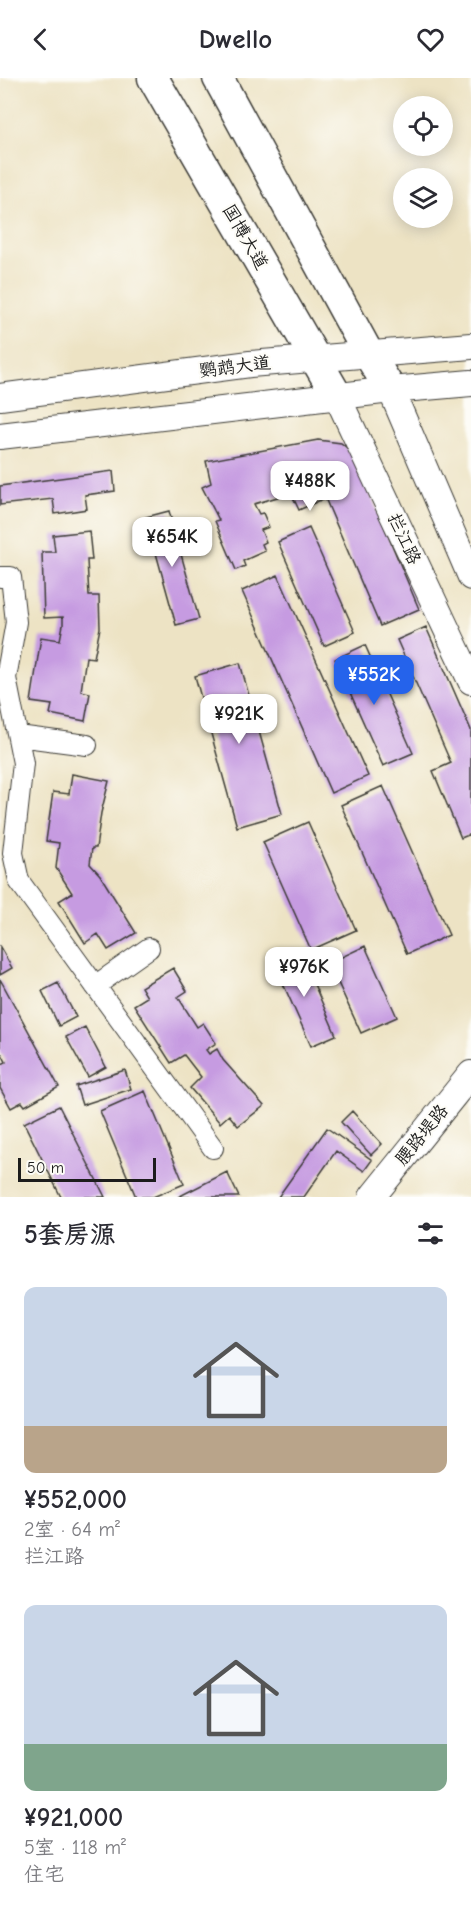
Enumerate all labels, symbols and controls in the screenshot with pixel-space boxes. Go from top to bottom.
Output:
icon: back [24,23,57,56]
icon: heart [414,23,447,56]
text: Dwello [199,24,272,55]
map controls [393,96,453,228]
button: locate [393,96,453,156]
button: layers [393,168,453,228]
street label: 国博大道 [218,201,272,273]
street label: 鹦鹉大道 [198,352,272,382]
pin: ¥488K [268,461,352,512]
text: ¥488K [285,469,335,492]
street label: 拦江路 [383,510,425,568]
pin: ¥654K [130,517,214,568]
text: ¥654K [146,525,198,548]
pin: ¥552K [332,655,416,706]
text: ¥552K [348,663,400,686]
pin: ¥921K [197,694,281,745]
text: ¥921K [214,702,264,725]
pin: ¥976K [262,947,346,998]
text: ¥976K [279,955,329,978]
street label: 腰路堤路 [391,1100,453,1170]
scale bar [18,1155,156,1182]
text: 50 m [27,1159,64,1177]
icon: filters [414,1217,447,1250]
text: 5套房源 [24,1220,116,1250]
icon: home [182,1326,290,1434]
text: ¥552,000 [24,1485,127,1515]
text: 2室 · 64 m² [24,1518,120,1541]
text: 拦江路 [24,1545,84,1568]
icon: home [182,1644,290,1752]
text: ¥921,000 [24,1803,123,1833]
text: 5室 · 118 m² [24,1836,126,1859]
text: 住宅 [24,1863,64,1886]

